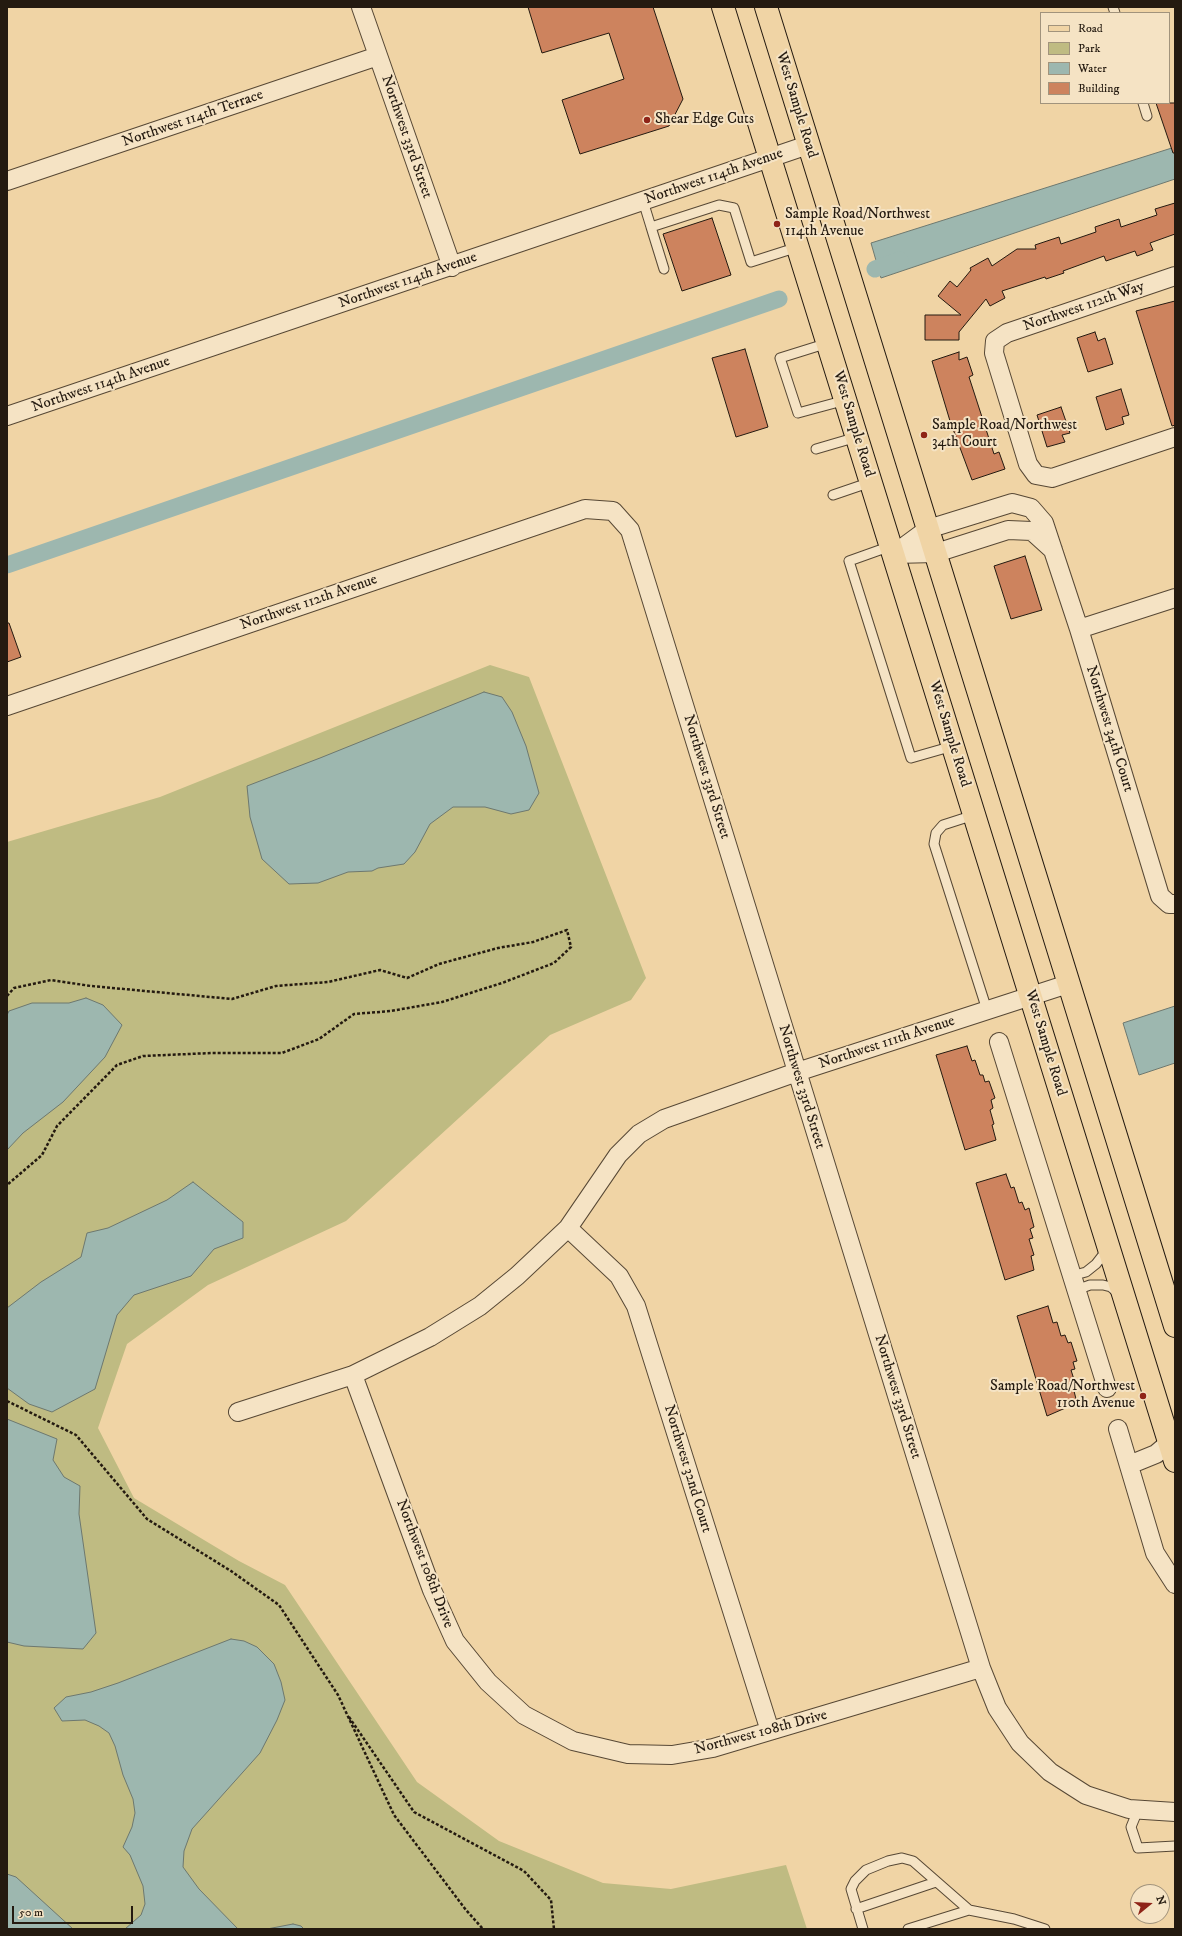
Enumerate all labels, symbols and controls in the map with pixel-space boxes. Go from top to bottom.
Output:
legend [1040,12,1170,104]
text: Road [1078,21,1103,36]
text: Park [1078,41,1100,56]
street label: West Sample Road [771,50,821,160]
text: Water [1078,61,1107,76]
street label: Northwest 33rd Street [376,73,436,201]
text: Building [1078,81,1119,96]
street label: Northwest 114th Terrace [120,86,266,152]
place label: Shear Edge Cuts [655,111,754,129]
marker: Shear Edge Cuts [642,115,652,125]
street label: Northwest 114th Avenue [643,145,785,209]
place label: Sample Road/Northwest 114th Avenue [785,206,930,241]
marker: Sample Road/Northwest 114th Avenue [772,219,782,229]
street label: Northwest 114th Avenue [337,249,479,313]
street label: Northwest 112th Way [1021,278,1147,336]
street label: Northwest 114th Avenue [30,353,172,417]
street label: West Sample Road [828,369,878,479]
place label: Sample Road/Northwest 34th Court [932,417,1077,452]
marker: Sample Road/Northwest 34th Court [919,430,929,440]
street label: Northwest 112th Avenue [238,571,380,635]
street label: Northwest 34th Court [1081,664,1137,794]
street label: West Sample Road [924,679,974,789]
street label: Northwest 33rd Street [679,713,733,841]
street label: West Sample Road [1020,988,1070,1098]
street label: Northwest 111th Avenue [817,1013,957,1073]
street label: Northwest 33rd Street [774,1023,828,1151]
street label: Northwest 33rd Street [870,1333,924,1461]
place label: Sample Road/Northwest 110th Avenue [990,1378,1135,1413]
marker: Sample Road/Northwest 110th Avenue [1138,1391,1148,1401]
street label: Northwest 32nd Court [659,1403,715,1535]
street label: Northwest 108th Drive [391,1497,457,1631]
street label: Northwest 108th Drive [693,1707,829,1759]
north arrow [1130,1884,1170,1924]
text: N [1152,1894,1169,1907]
scale bar [14,1898,135,1924]
text: 50 m [19,1905,43,1920]

